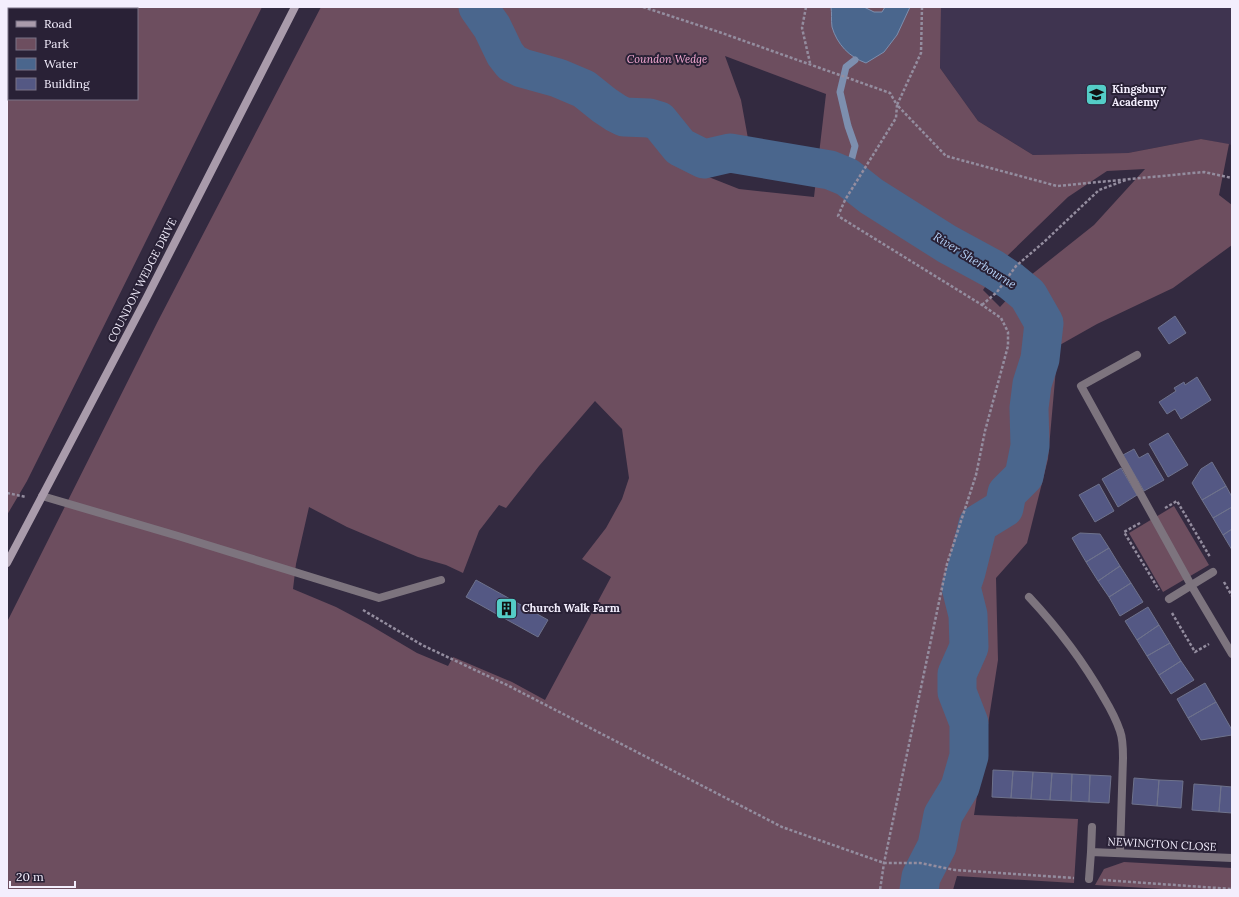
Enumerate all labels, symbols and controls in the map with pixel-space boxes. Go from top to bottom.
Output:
legend [8,8,138,100]
text: Road [44,16,72,31]
text: Park [44,36,70,51]
park label: Coundon Wedge [627,52,707,66]
text: Water [44,56,79,71]
text: Building [44,76,90,91]
school or university icon: Kingsbury Academy [1083,82,1109,108]
place label: Kingsbury Academy [1112,82,1167,109]
street label: COUNDON WEDGE DRIVE [104,215,180,345]
water label: River Sherbourne [931,228,1019,292]
building icon: Church Walk Farm [494,595,520,621]
place label: Church Walk Farm [522,601,620,615]
street label: NEWINGTON CLOSE [1107,834,1217,854]
scale bar [10,863,75,889]
text: 20 m [16,869,44,884]

